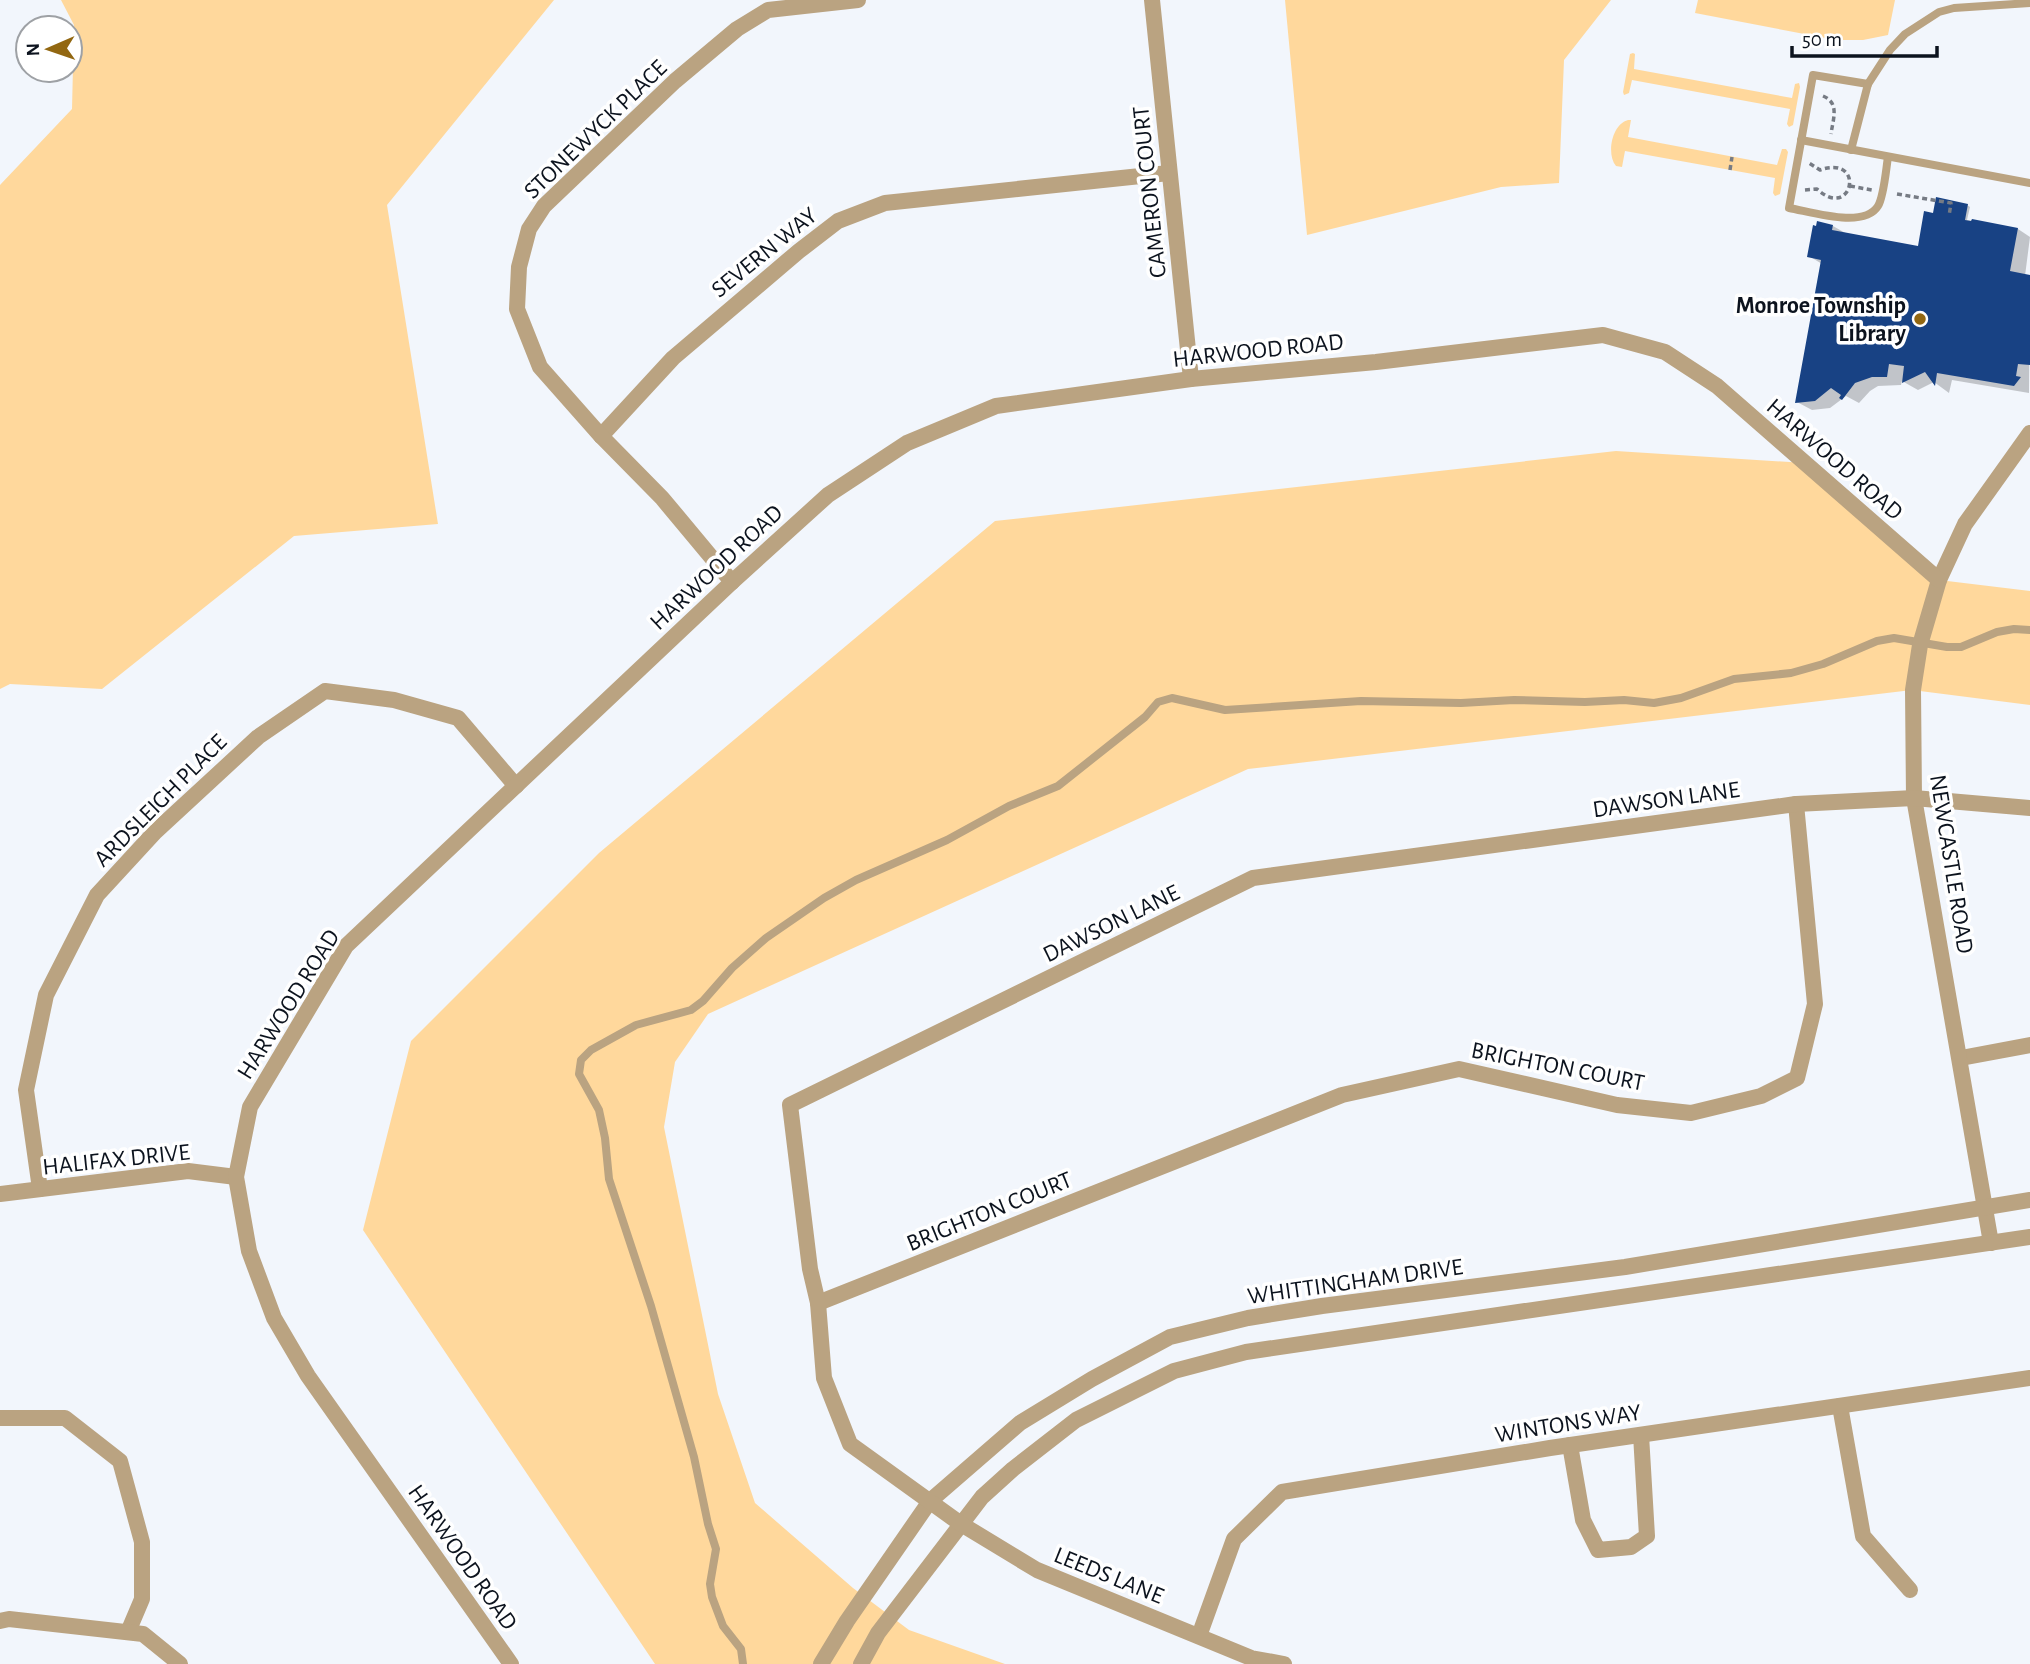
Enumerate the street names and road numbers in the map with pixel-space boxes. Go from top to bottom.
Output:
street label: STONEWYCK PLACE [520,56,672,204]
street label: CAMERON COURT [1129,105,1171,279]
street label: SEVERN WAY [707,203,822,302]
street label: HARWOOD ROAD [1172,330,1345,372]
street label: HARWOOD ROAD [1762,394,1907,525]
street label: HARWOOD ROAD [646,501,788,635]
street label: ARDSLEIGH PLACE [90,730,232,872]
street label: NEWCASTLE ROAD [1925,773,1977,955]
street label: DAWSON LANE [1591,778,1742,822]
street label: DAWSON LANE [1040,880,1184,967]
street label: HARWOOD ROAD [233,925,344,1084]
street label: BRIGHTON COURT [1469,1038,1647,1096]
street label: HALIFAX DRIVE [41,1140,191,1180]
street label: BRIGHTON COURT [903,1168,1076,1256]
street label: WHITTINGHAM DRIVE [1246,1255,1465,1309]
street label: WINTONS WAY [1493,1401,1643,1447]
street label: HARWOOD ROAD [403,1480,521,1635]
street label: LEEDS LANE [1050,1543,1167,1609]

